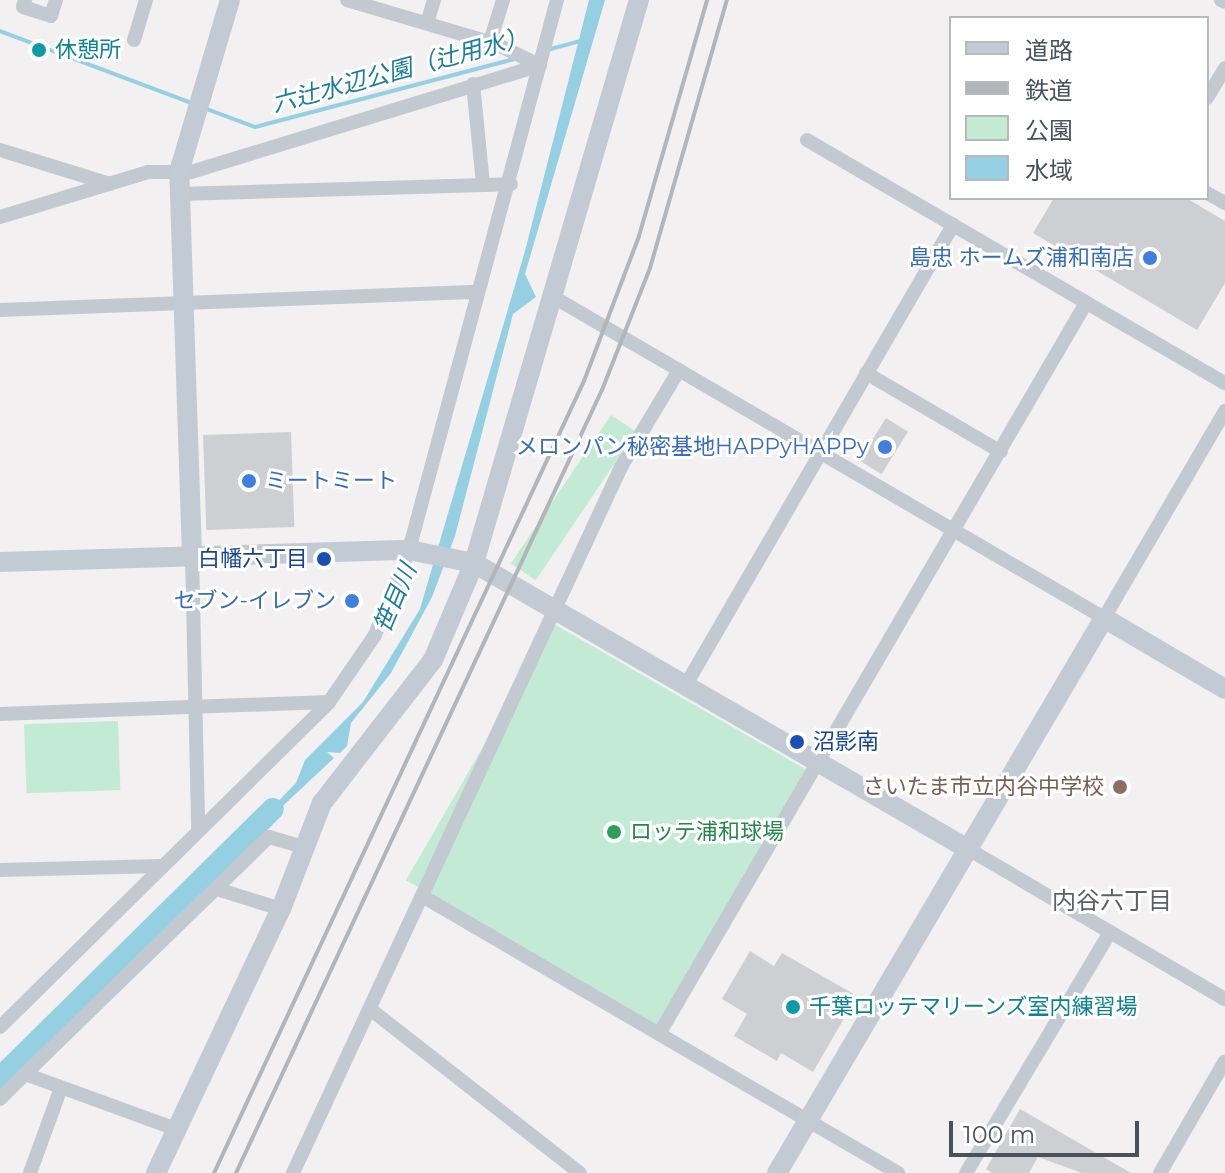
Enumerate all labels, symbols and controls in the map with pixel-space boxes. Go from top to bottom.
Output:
legend [949,16,1209,200]
water label: 六辻水辺公園（辻用水） [269,22,531,118]
text: 道路 [1025,36,1073,65]
place label: 休憩所 [55,37,121,63]
marker: 休憩所 [30,41,48,59]
text: 鉄道 [1025,76,1073,105]
text: 公園 [1025,116,1073,145]
text: 水域 [1025,156,1073,185]
place label: 島忠 ホームズ浦和南店 [908,245,1134,271]
marker: 島忠 ホームズ浦和南店 [1141,249,1159,267]
place label: メロンパン秘密基地HAPPyHAPPy [517,434,869,460]
marker: メロンパン秘密基地HAPPyHAPPy [876,438,894,456]
place label: ミートミート [265,468,397,494]
marker: ミートミート [240,472,258,490]
place label: 白幡六丁目 [198,546,308,572]
marker: 白幡六丁目 [315,550,333,568]
water label: 笹目川 [368,559,422,637]
place label: セブン-イレブン [174,588,336,614]
marker: セブン-イレブン [343,592,361,610]
place label: 沼影南 [813,729,879,755]
marker: 沼影南 [788,733,806,751]
place label: さいたま市立内谷中学校 [862,774,1104,800]
marker: さいたま市立内谷中学校 [1111,778,1129,796]
place label: ロッテ浦和球場 [630,819,784,845]
marker: ロッテ浦和球場 [605,823,623,841]
district label: 内谷六丁目 [1052,887,1172,915]
place label: 千葉ロッテマリーンズ室内練習場 [809,994,1139,1020]
marker: 千葉ロッテマリーンズ室内練習場 [784,998,802,1016]
scale bar [953,1105,1143,1155]
text: 100 m [963,1120,1035,1149]

